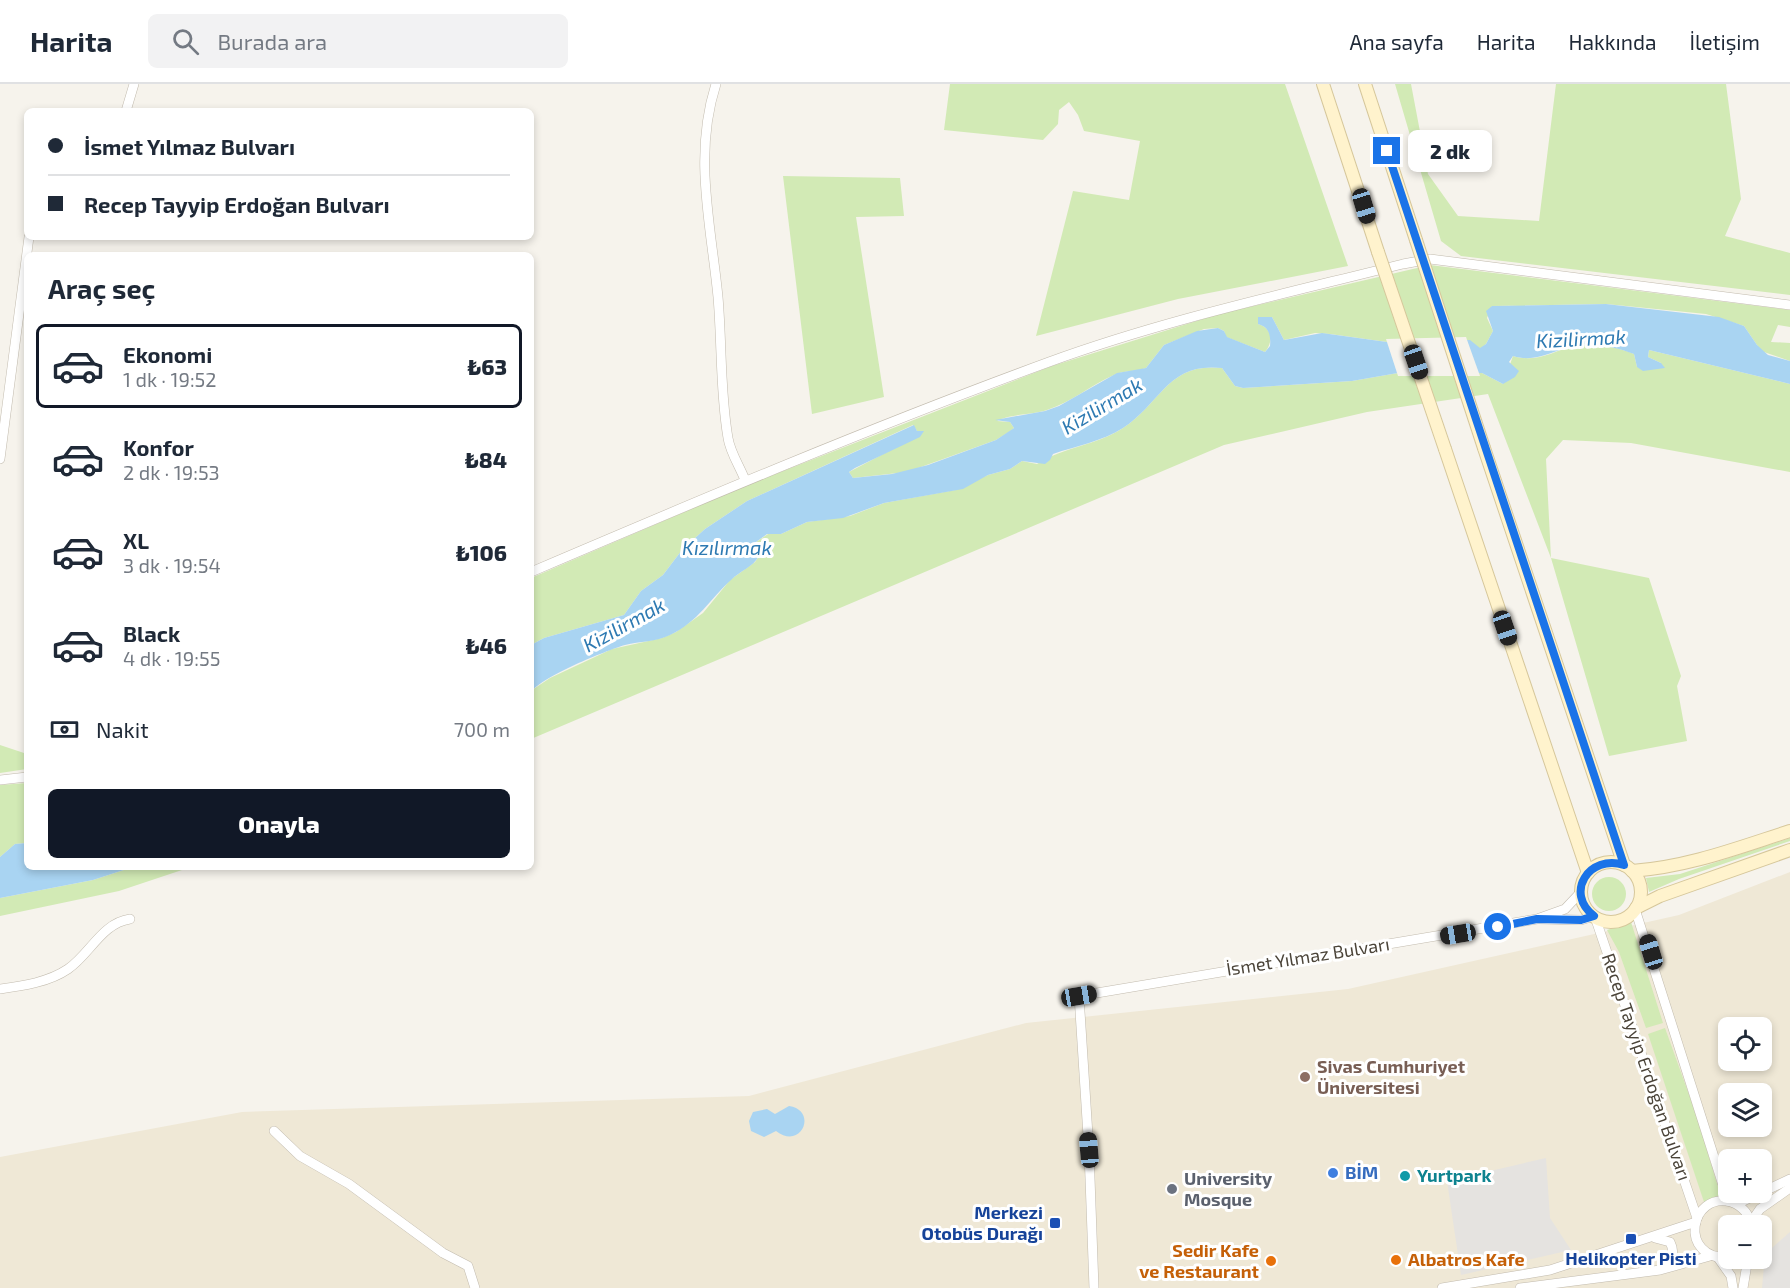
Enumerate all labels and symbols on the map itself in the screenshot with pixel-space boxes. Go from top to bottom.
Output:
callout: 2 dk [1408,130,1492,172]
route end [1373,137,1400,164]
car [1350,186,1378,226]
water label: Kizilirmak [1535,324,1626,352]
car [1402,342,1430,382]
water label: Kizilirmak [1057,372,1146,439]
water label: Kızılırmak [682,535,772,559]
water label: Kizilirmak [578,592,669,656]
car [1491,608,1519,648]
route start [1484,913,1511,940]
car [1439,922,1477,946]
street label: İsmet Yılmaz Bulvarı [1225,932,1391,980]
car [1637,932,1665,972]
street label: Recep Tayyip Erdoğan Bulvarı [1598,950,1696,1183]
car [1060,984,1098,1008]
place label: Sivas Cumhuriyet Üniversitesi [1317,1055,1466,1098]
marker: Sivas Cumhuriyet Üniversitesi [1298,1070,1312,1084]
car [1078,1131,1100,1169]
place label: BİM [1345,1161,1378,1183]
place label: Yurtpark [1417,1164,1492,1186]
marker: BİM [1326,1166,1340,1180]
place label: University Mosque [1184,1167,1273,1210]
marker: Yurtpark [1398,1169,1412,1183]
marker: University Mosque [1165,1182,1179,1196]
place label: Merkezi Otobüs Durağı [922,1201,1043,1244]
marker: Merkezi Otobüs Durağı [1048,1216,1062,1230]
marker: Helikopter Pisti [1624,1232,1638,1246]
place label: Sedir Kafe ve Restaurant [1139,1239,1260,1282]
place label: Helikopter Pisti [1565,1247,1697,1269]
place label: Albatros Kafe [1408,1248,1525,1270]
marker: Albatros Kafe [1389,1253,1403,1267]
marker: Sedir Kafe ve Restaurant [1264,1254,1278,1268]

